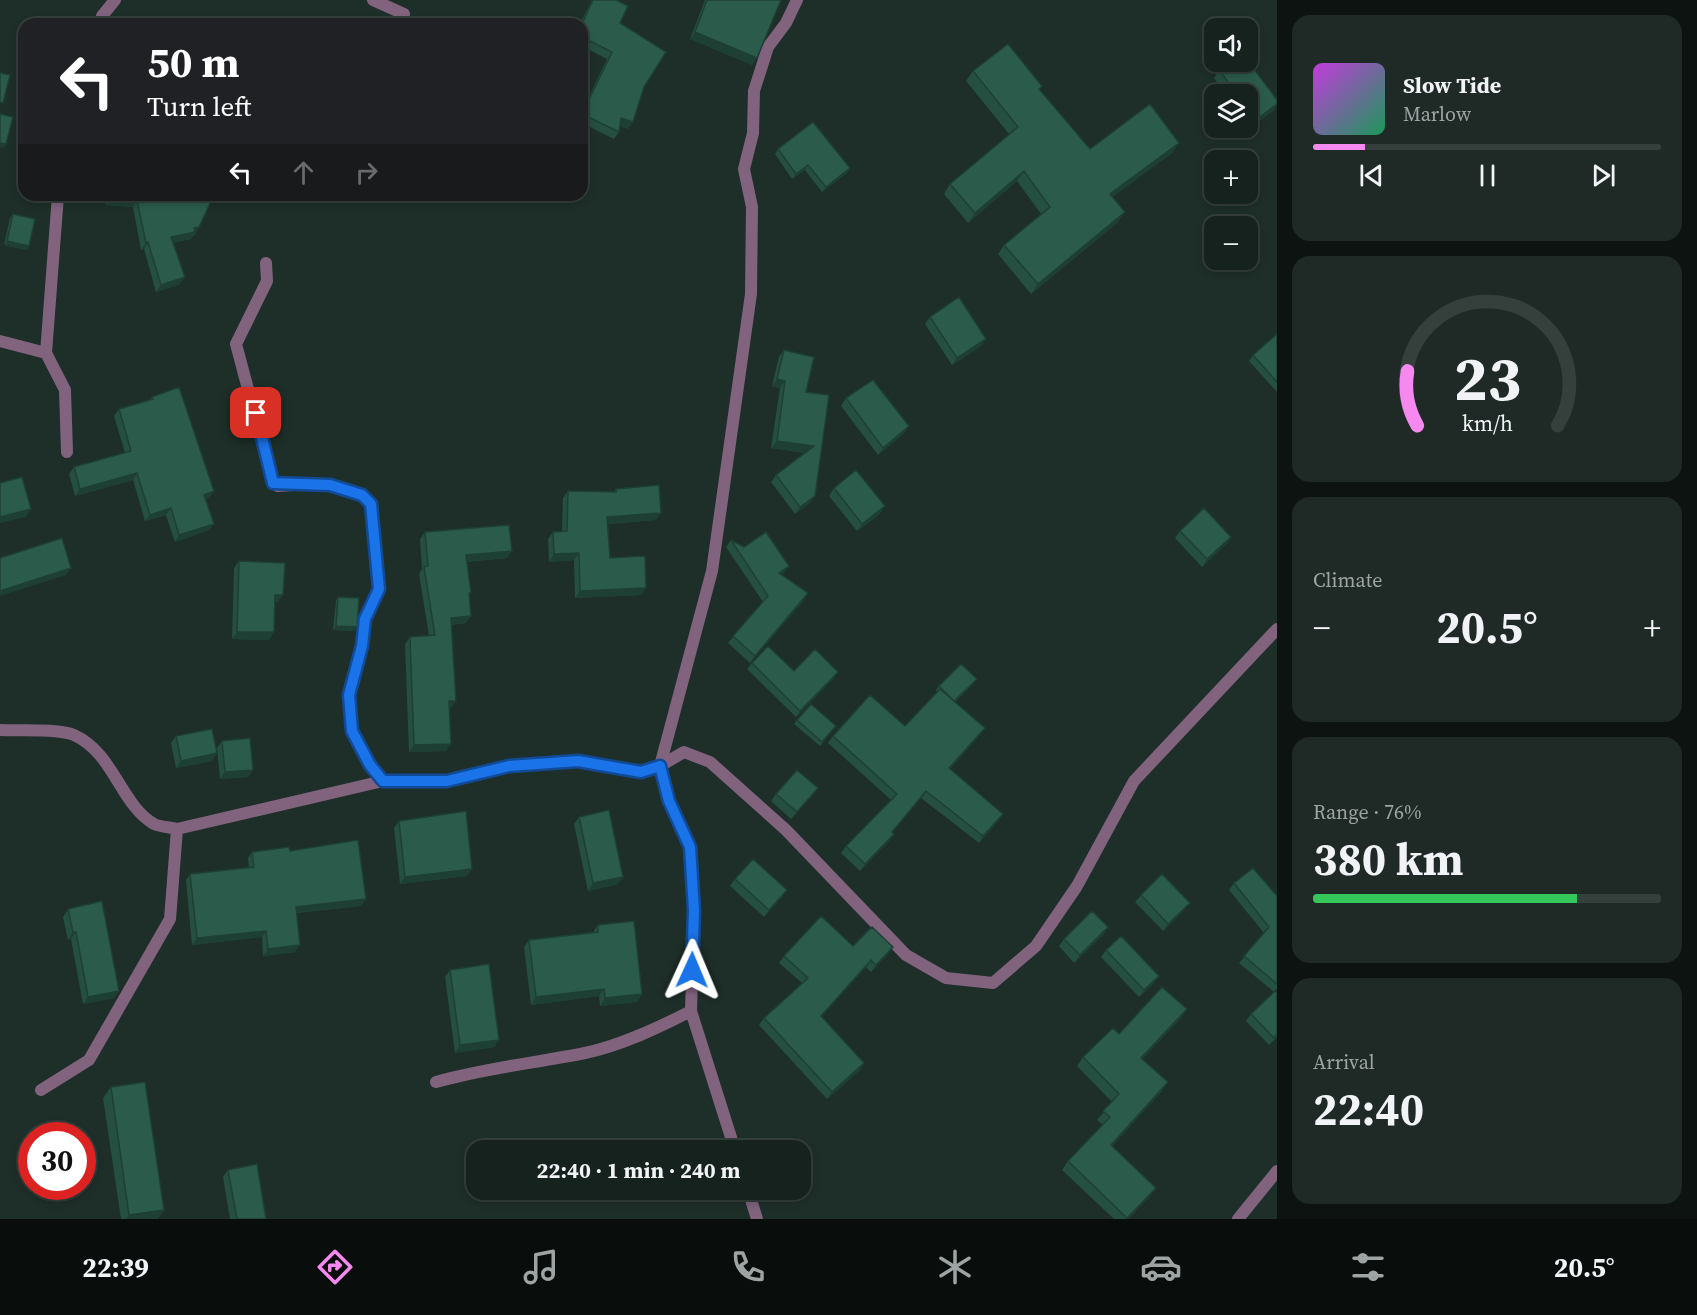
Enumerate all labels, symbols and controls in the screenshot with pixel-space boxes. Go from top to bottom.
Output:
map controls [1204,18,1258,270]
button: sound [1204,18,1258,72]
text: 50 m [147,33,240,91]
icon: left [48,42,126,120]
text: Slow Tide [1403,70,1501,100]
button: layers [1204,84,1258,138]
text: Turn left [147,88,251,125]
text: Marlow [1403,100,1471,128]
button: + [1204,150,1258,204]
icon: left [224,156,257,189]
icon: ahead [287,156,320,189]
icon: right [350,156,383,189]
icon: previous [1355,159,1388,192]
icon: pause [1471,159,1504,192]
icon: next [1587,159,1620,192]
button: − [1204,216,1258,270]
text: 23 [1453,335,1521,421]
pin [230,387,281,438]
icon: arrive [239,396,272,429]
text: km/h [1461,409,1513,438]
text: Climate [1313,566,1382,594]
text: 20.5° [1436,596,1538,658]
text: − [1313,605,1331,650]
text: + [1644,605,1661,650]
text: Range · 76% [1313,798,1422,826]
text: 380 km [1313,828,1464,890]
position arrow [660,938,724,1002]
text: Arrival [1313,1048,1375,1076]
text: 22:40 [1313,1078,1424,1140]
speed limit sign: 30 [18,1122,96,1200]
text: 22:40 · 1 min · 240 m [537,1155,740,1185]
icon: directions [314,1246,356,1288]
icon: music [520,1246,562,1288]
icon: phone [727,1246,769,1288]
icon: climate [934,1246,976,1288]
icon: car [1140,1246,1182,1288]
icon: filters [1347,1246,1389,1288]
text: 22:39 [82,1249,149,1286]
text: 20.5° [1554,1249,1615,1286]

